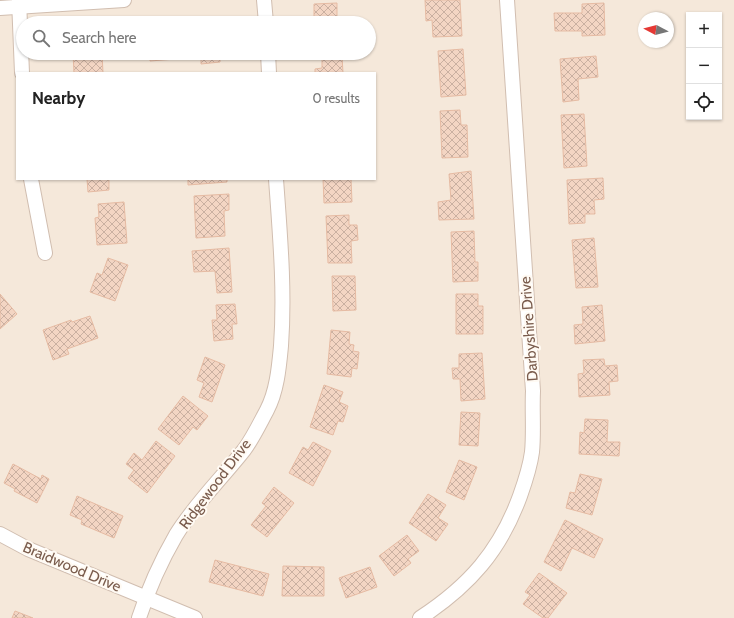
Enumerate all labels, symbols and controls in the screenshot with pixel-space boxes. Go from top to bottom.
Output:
north arrow [638,12,674,48]
map controls [686,12,722,120]
button: + [686,12,722,48]
search box [16,16,376,60]
icon: search [30,27,52,49]
text: Search here [62,29,137,47]
button: − [686,48,722,84]
button: locate [686,84,722,120]
text: Nearby [32,88,85,108]
text: 0 results [312,90,360,106]
street label: Darbyshire Drive [516,276,542,382]
street label: Ridgewood Drive [175,435,255,533]
street label: Braidwood Drive [20,538,124,596]

